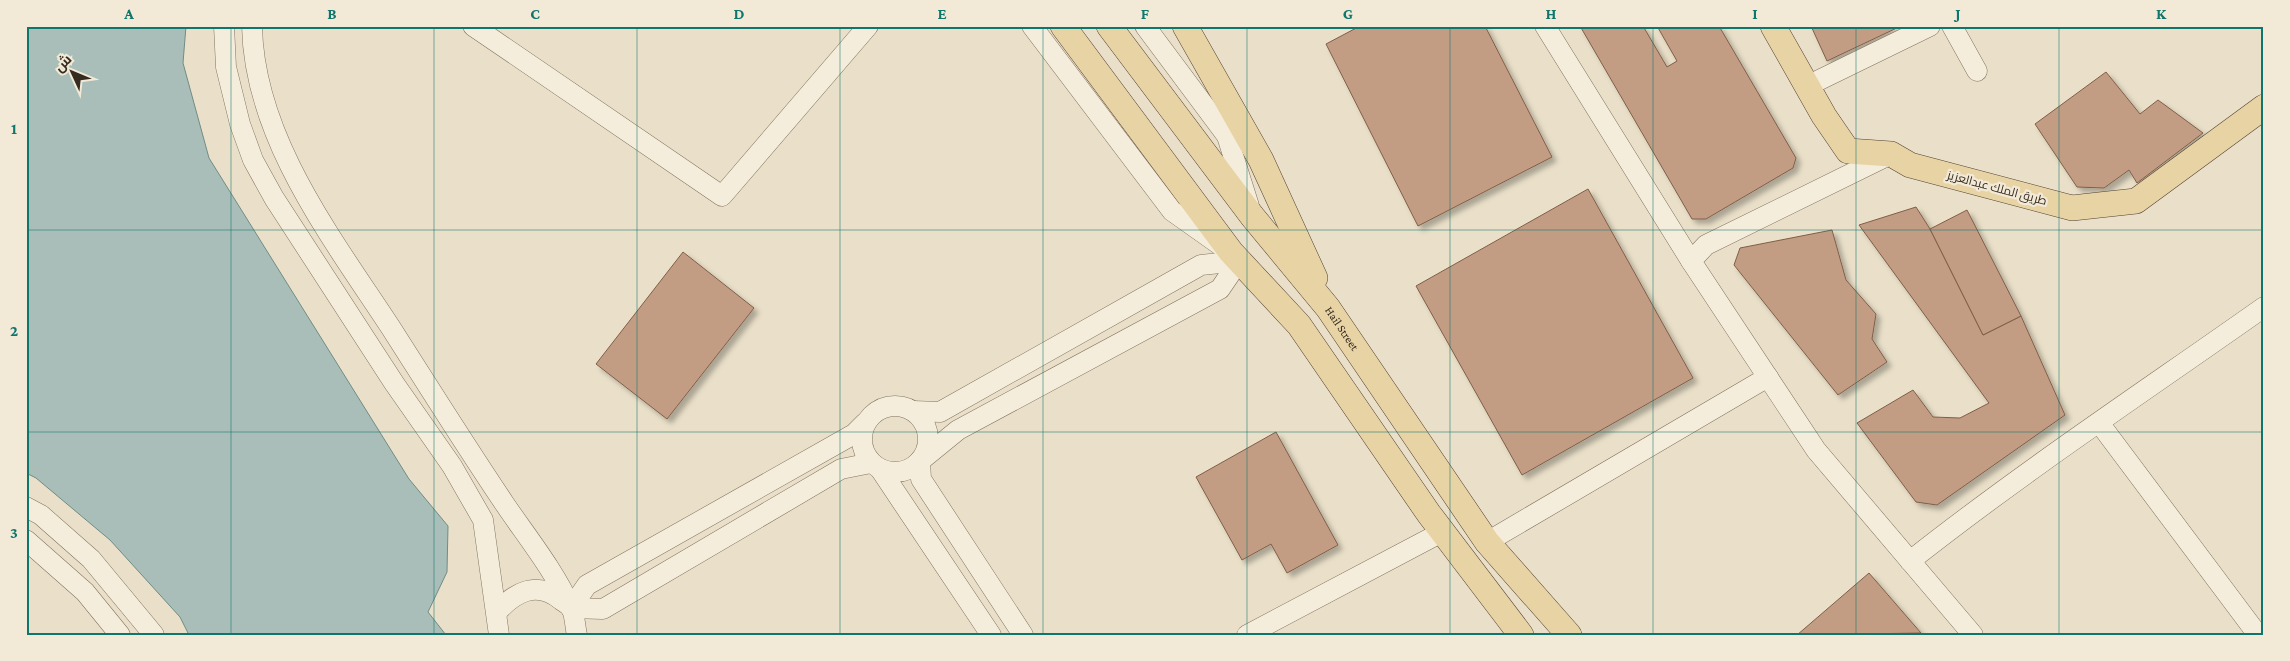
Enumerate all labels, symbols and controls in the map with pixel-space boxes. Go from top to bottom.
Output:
text: A [123,5,134,22]
text: B [327,5,337,22]
text: C [530,5,540,22]
text: D [733,5,745,22]
text: E [937,5,947,22]
text: F [1141,5,1150,22]
text: G [1343,5,1353,22]
text: H [1546,5,1557,22]
text: I [1752,5,1758,22]
text: J [1953,5,1961,22]
text: K [2156,5,2167,22]
north arrow [48,48,98,98]
text: ش [51,51,75,76]
text: 1 [11,120,17,137]
street label: طريق الملك عبدالعزيز [1945,168,2048,208]
street label: Hail Street [1322,304,1362,354]
text: 2 [10,322,18,339]
text: 3 [10,524,18,541]

